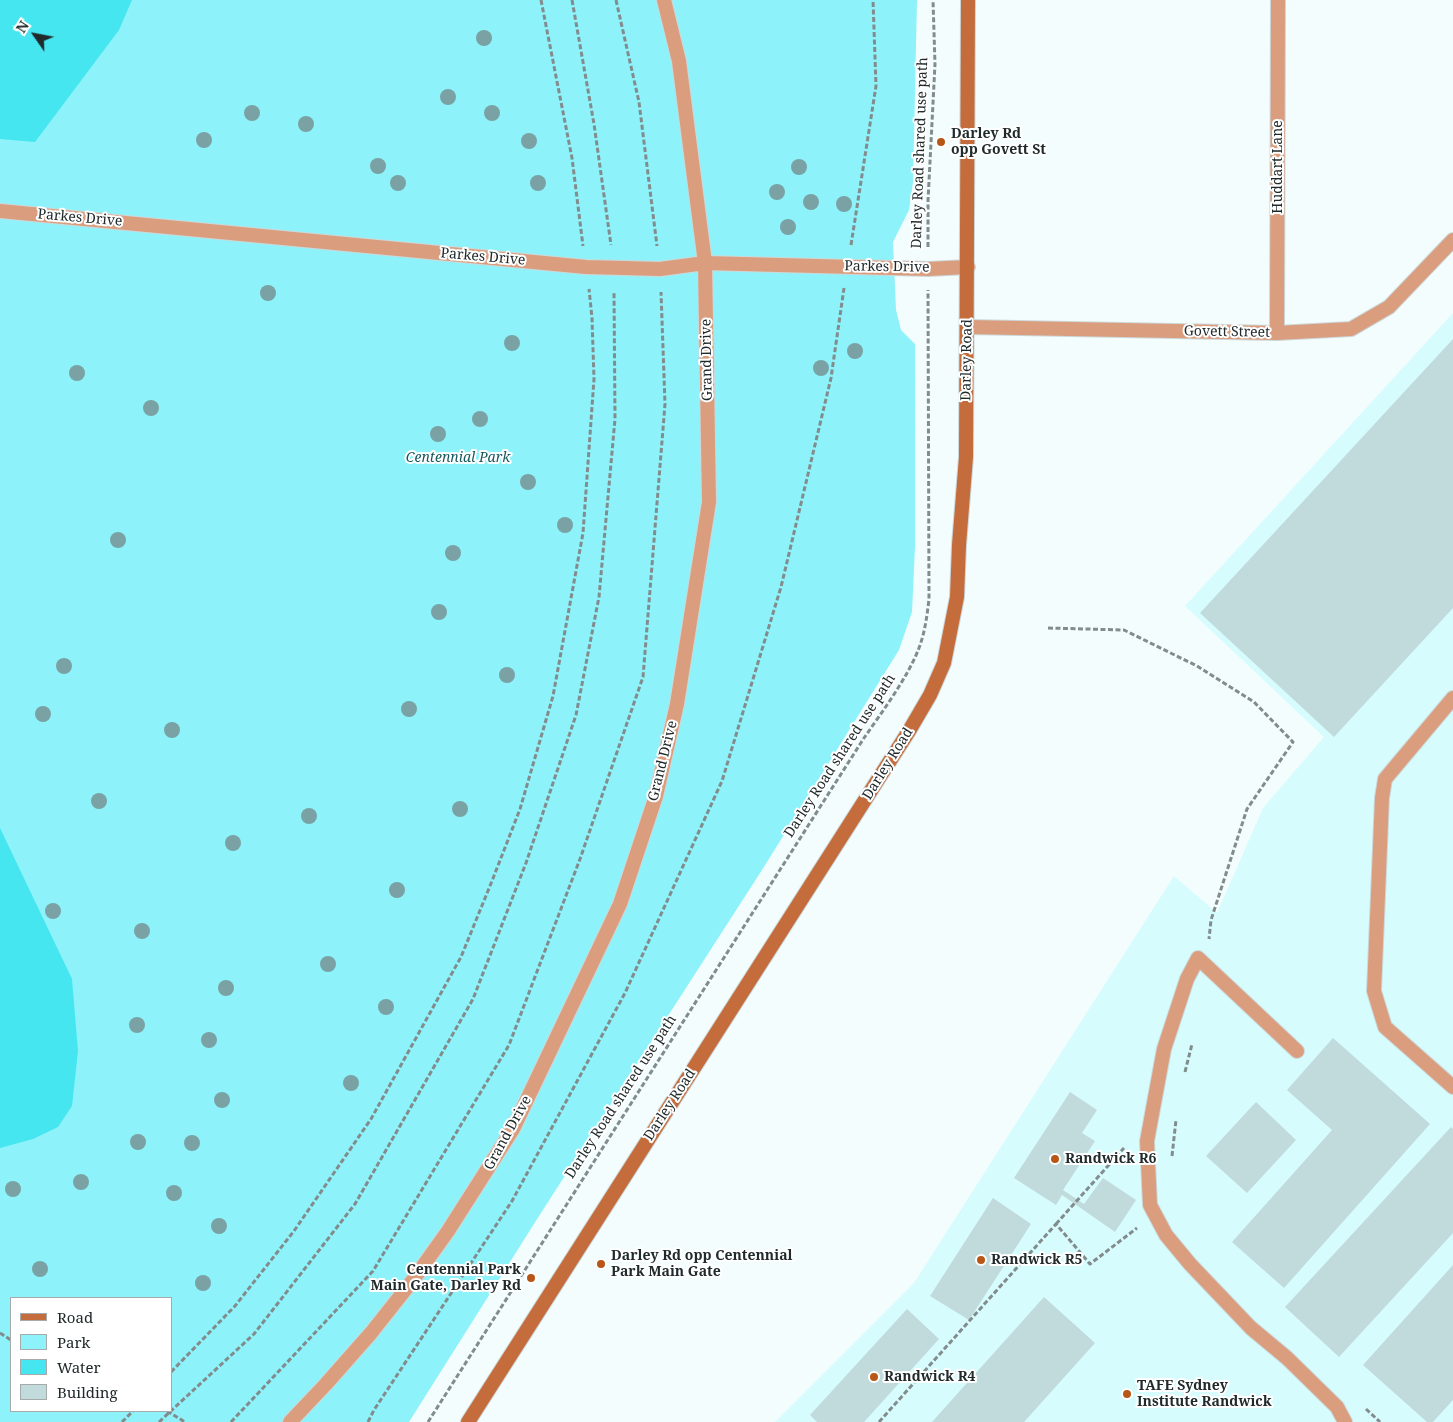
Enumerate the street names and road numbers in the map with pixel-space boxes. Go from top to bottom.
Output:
street label: Darley Road shared use path [908,57,932,249]
street label: Huddart Lane [1270,120,1286,214]
street label: Parkes Drive [37,206,123,230]
street label: Parkes Drive [440,245,526,269]
street label: Parkes Drive [844,258,930,276]
street label: Grand Drive [698,319,716,401]
street label: Darley Road [958,319,976,401]
street label: Govett Street [1184,323,1270,341]
street label: Darley Road shared use path [781,671,899,841]
street label: Grand Drive [645,719,681,803]
street label: Darley Road [859,725,917,803]
street label: Darley Road shared use path [562,1012,680,1182]
street label: Darley Road [641,1066,699,1144]
street label: Grand Drive [481,1093,535,1173]

